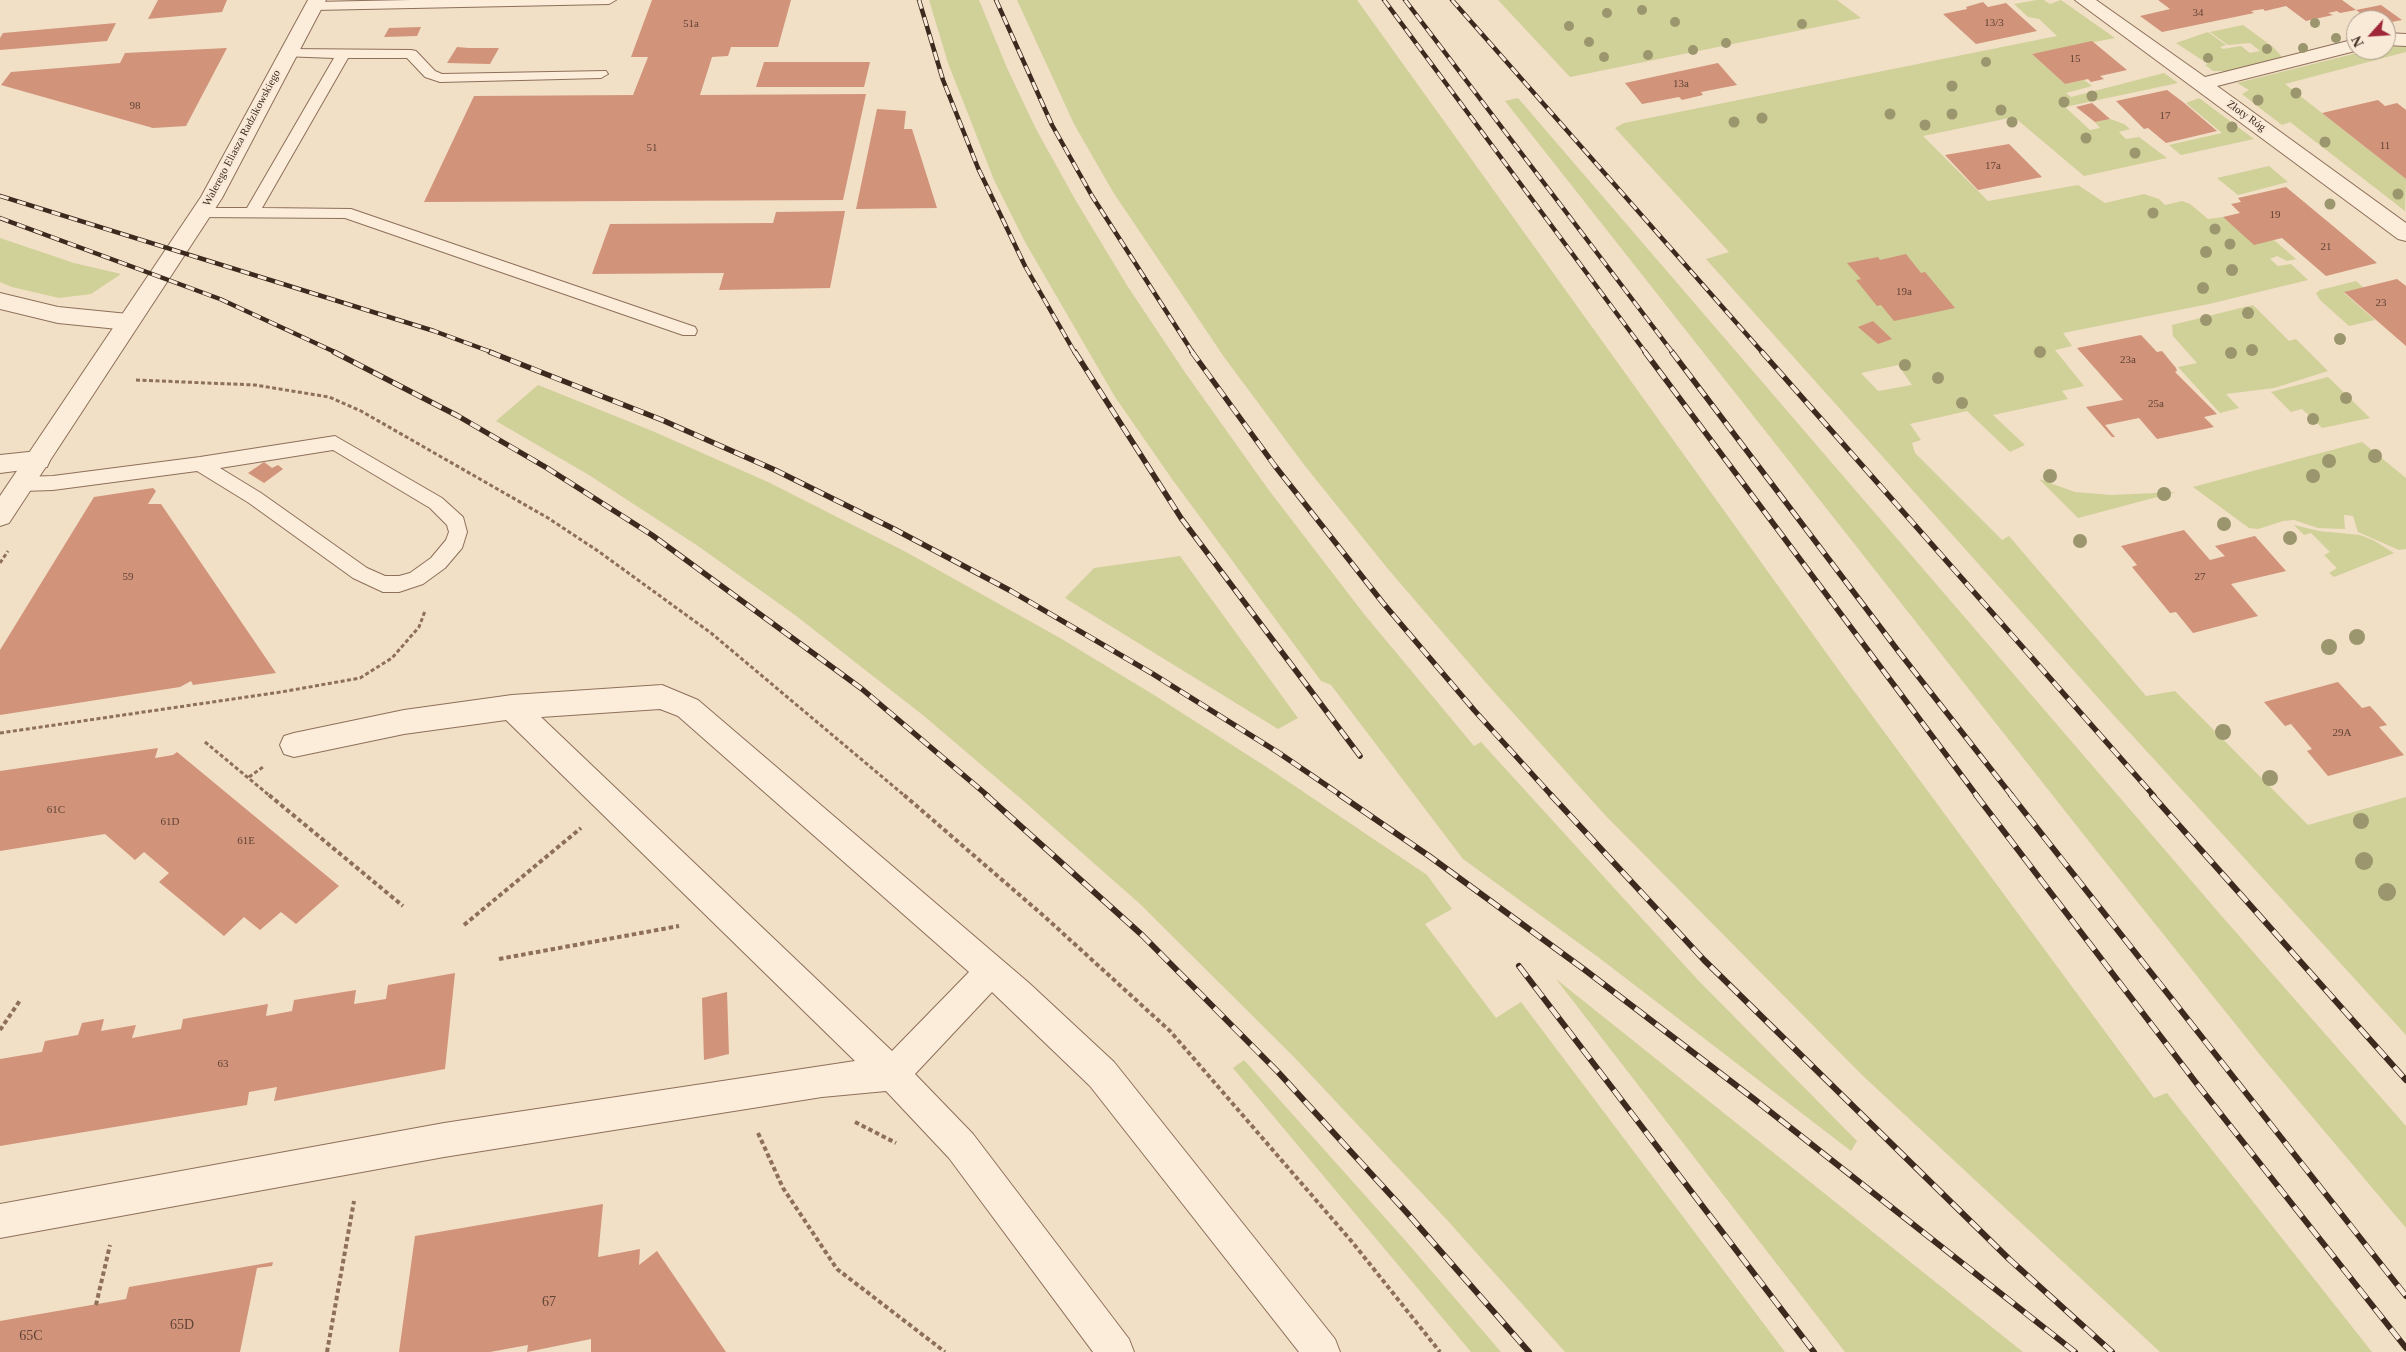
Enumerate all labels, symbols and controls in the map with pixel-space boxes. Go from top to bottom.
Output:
house number: 34 [2192,6,2204,20]
north arrow [2346,10,2396,60]
house number: 13/3 [1984,16,2004,30]
house number: 51a [683,17,699,31]
text: N [2349,34,2367,49]
house number: 15 [2070,52,2080,66]
street label: Walerego Eliasza Radzikowskiego [200,68,284,208]
house number: 13a [1673,77,1689,91]
street label: Złoty Róg [2224,97,2268,135]
house number: 98 [130,99,140,113]
house number: 17 [2160,109,2170,123]
house number: 11 [2380,139,2390,153]
house number: 51 [646,141,658,155]
house number: 17a [1985,159,2001,173]
house number: 19 [2270,208,2280,222]
house number: 21 [2320,240,2332,254]
house number: 19a [1896,285,1912,299]
house number: 23 [2376,296,2386,310]
house number: 23a [2120,353,2136,367]
house number: 25a [2148,397,2164,411]
house number: 59 [122,570,134,584]
house number: 27 [2194,570,2206,584]
house number: 29A [2333,726,2351,740]
house number: 61C [47,803,65,817]
house number: 61D [161,815,179,829]
house number: 61E [237,834,255,848]
house number: 63 [218,1057,228,1071]
house number: 67 [542,1294,556,1310]
house number: 65D [170,1317,194,1333]
house number: 65C [19,1328,43,1344]

